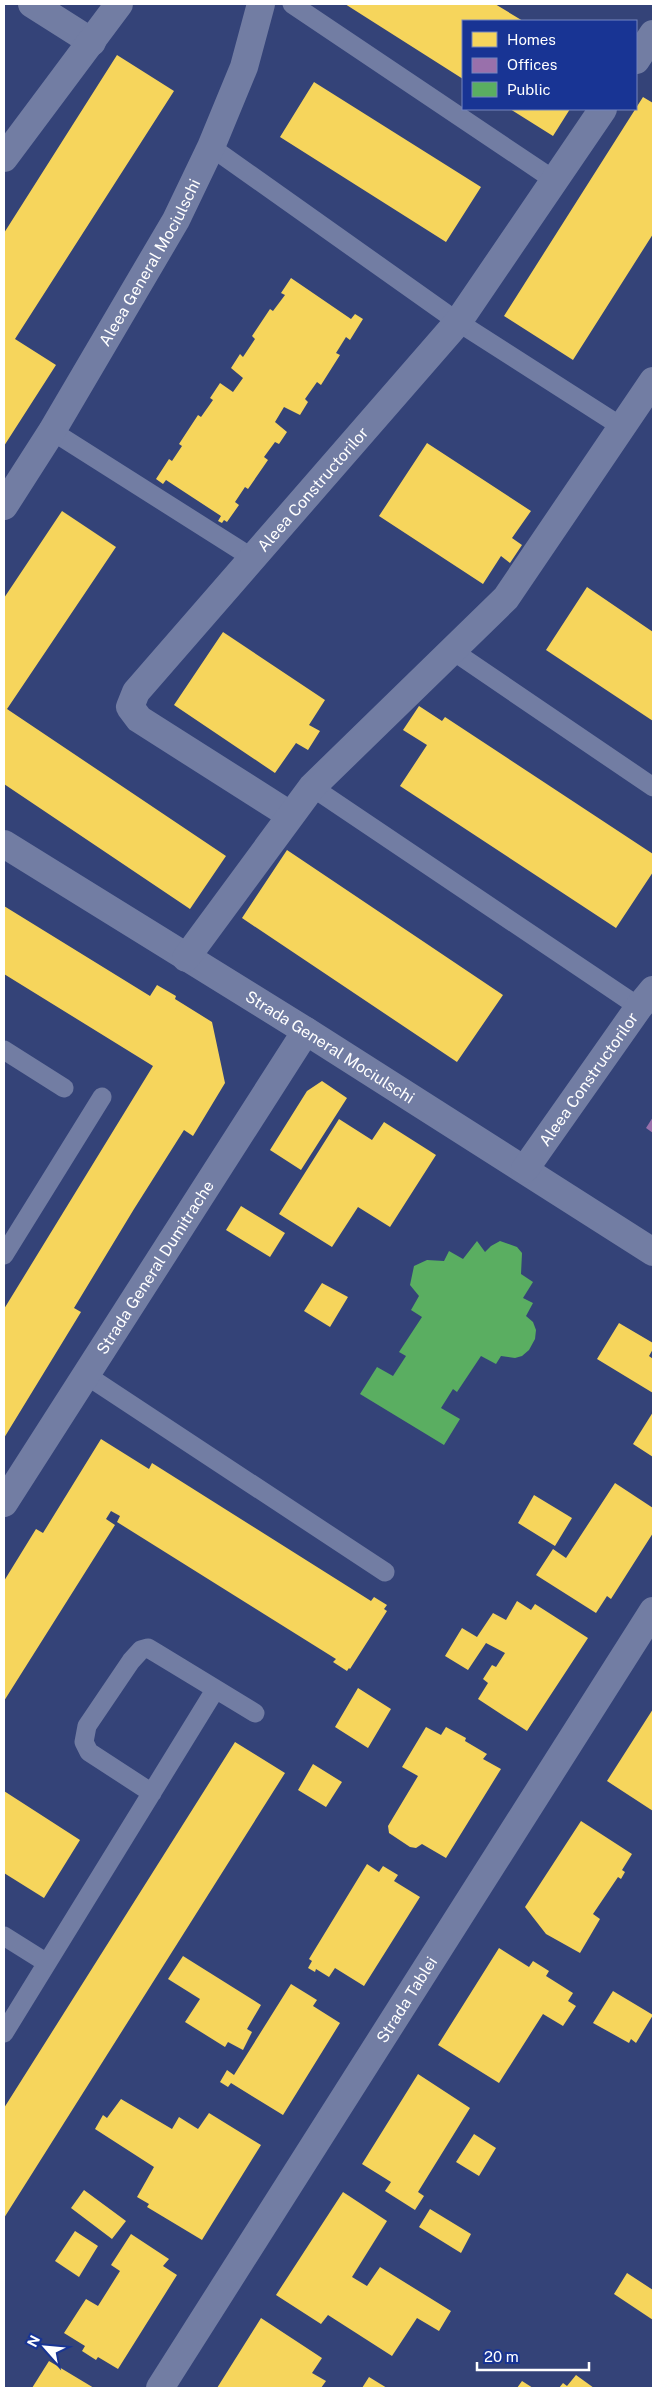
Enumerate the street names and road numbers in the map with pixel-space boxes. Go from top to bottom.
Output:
street label: Aleea General Mociulschi [95,176,204,349]
street label: Aleea Constructorilor [254,423,372,556]
street label: Strada General Mociulschi [242,987,418,1108]
street label: Aleea Constructorilor [535,1009,642,1150]
street label: Strada General Dumitrache [93,1177,218,1358]
street label: Strada Tablei [373,1953,441,2046]

